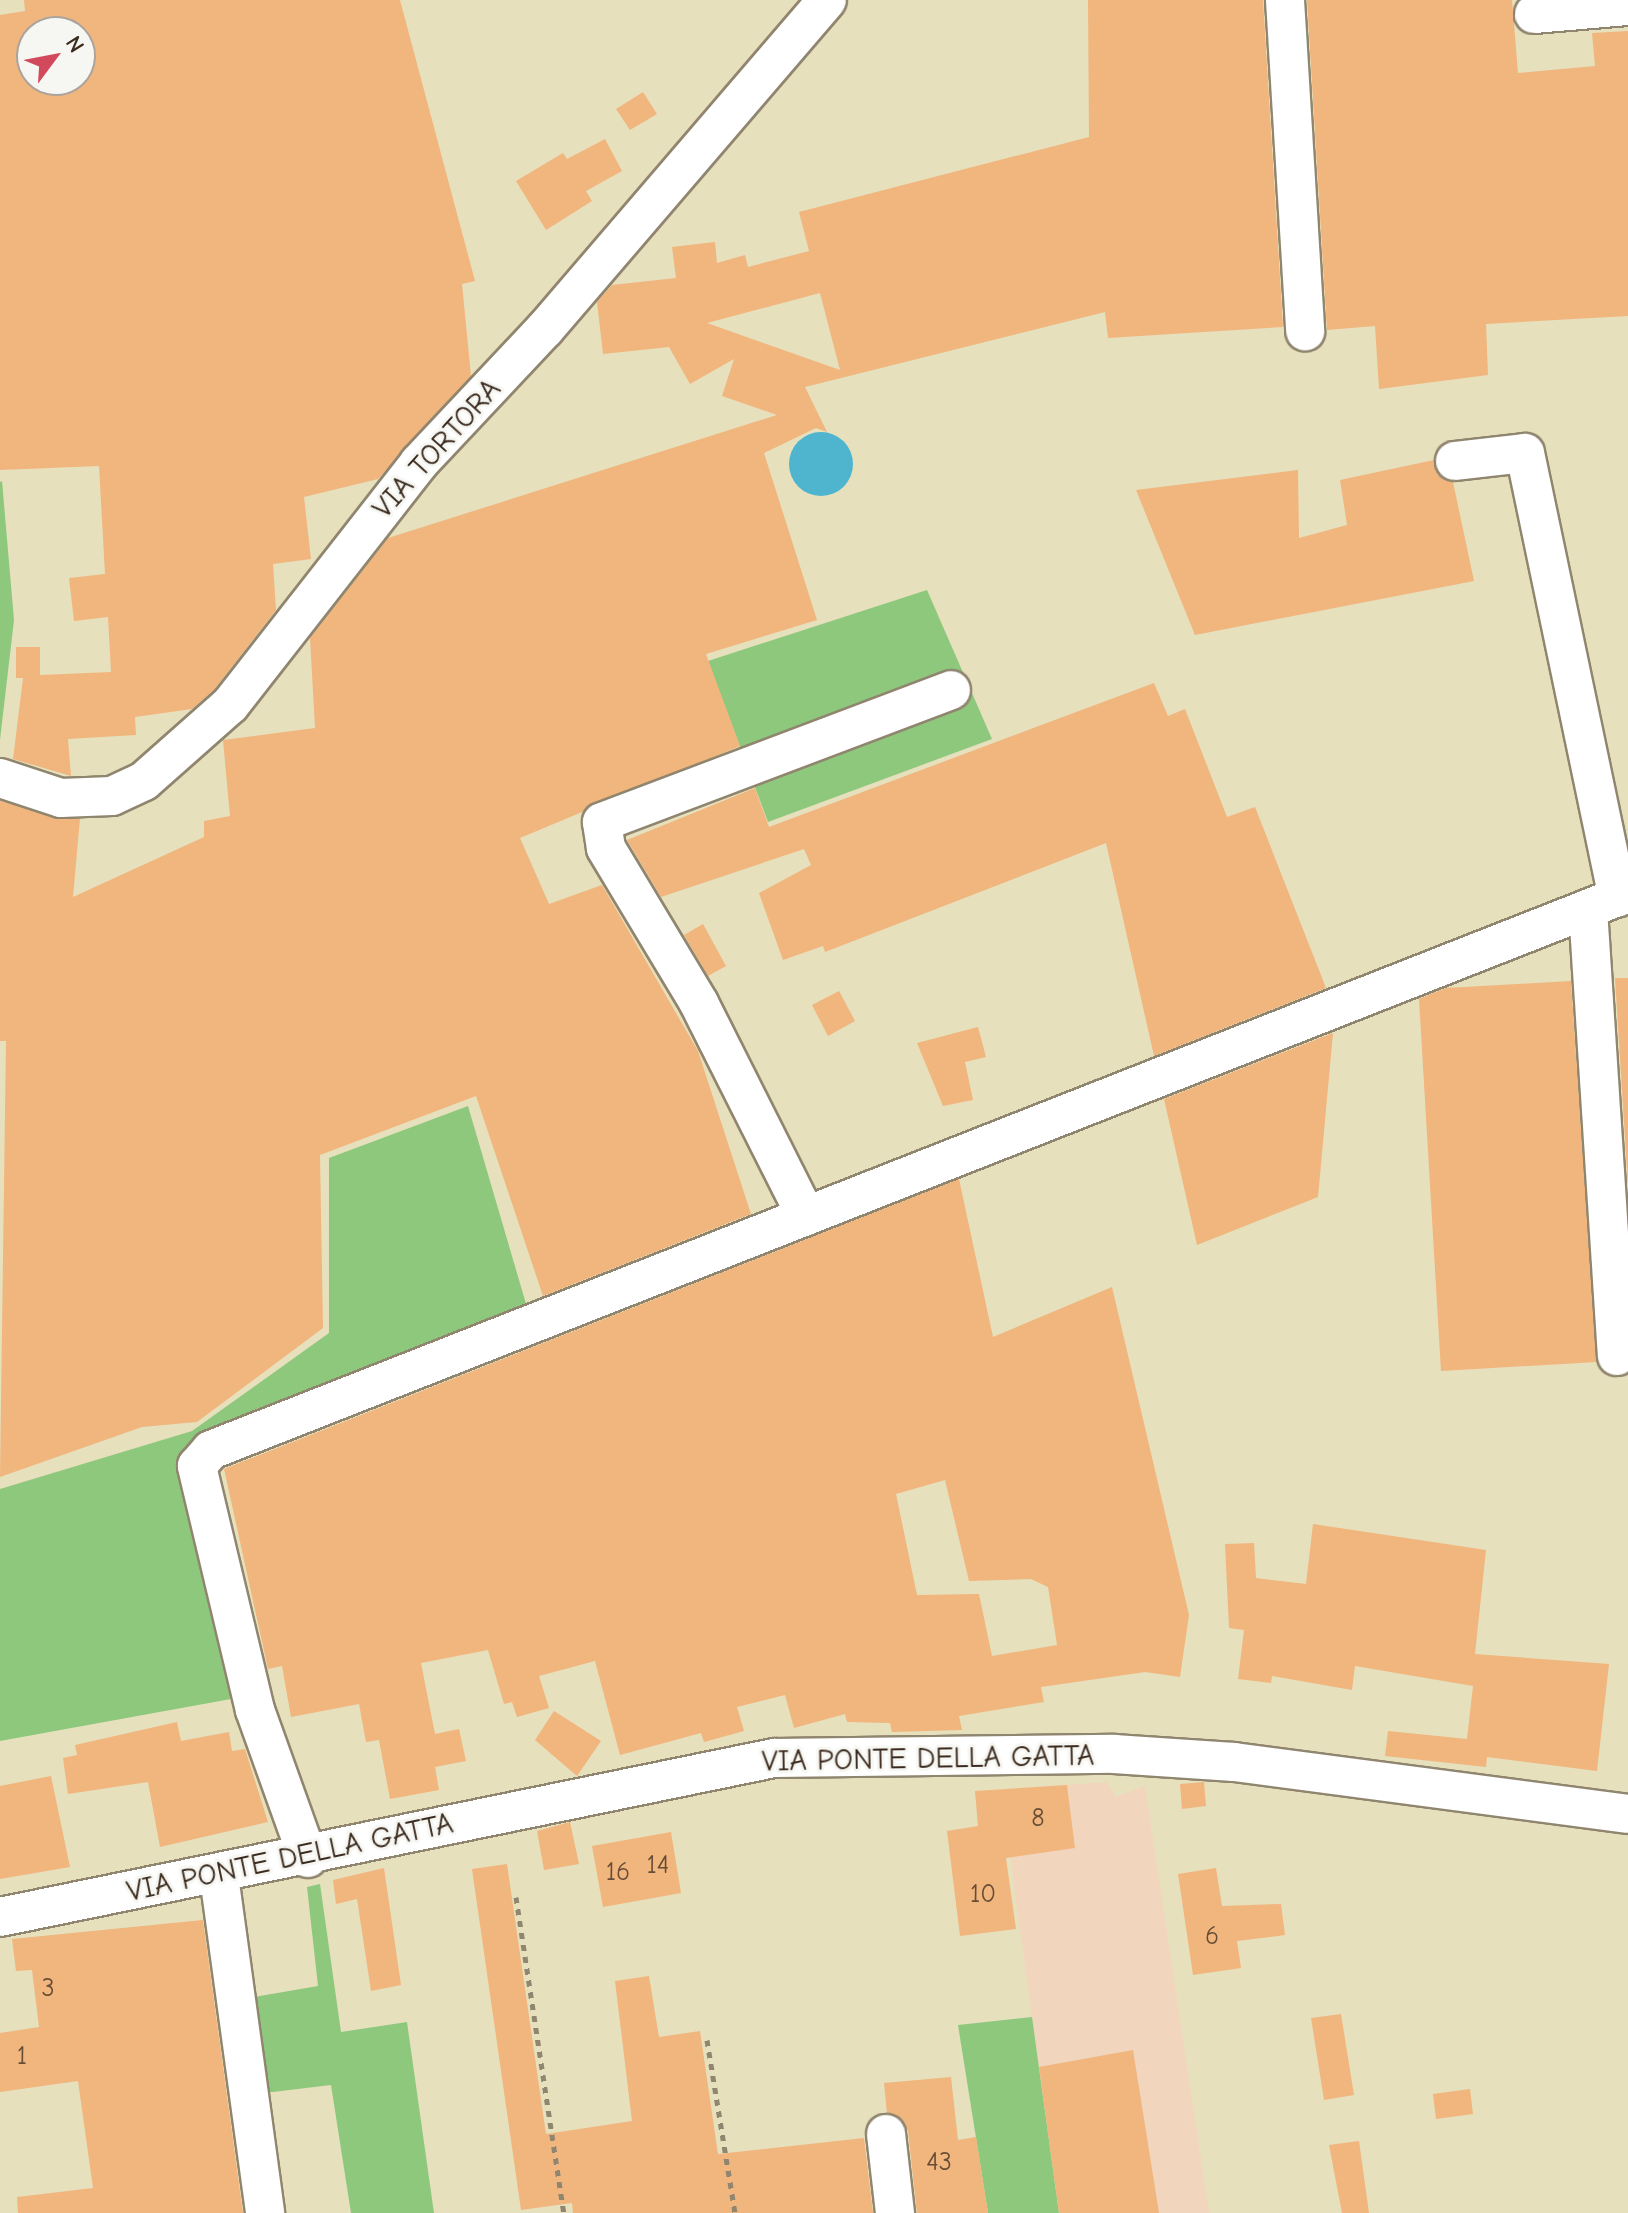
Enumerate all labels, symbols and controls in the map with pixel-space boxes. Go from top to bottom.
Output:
north arrow [16,16,96,96]
text: N [60,31,89,57]
street label: VIA TORTORA [365,372,509,526]
street label: VIA PONTE DELLA GATTA [761,1738,1095,1780]
house number: 8 [1031,1803,1045,1835]
street label: VIA PONTE DELLA GATTA [124,1806,456,1910]
house number: 14 [647,1850,669,1882]
house number: 16 [606,1857,630,1889]
house number: 10 [970,1879,996,1911]
house number: 6 [1205,1921,1219,1953]
house number: 3 [41,1973,55,2005]
house number: 1 [17,2041,27,2073]
house number: 43 [926,2147,952,2179]

